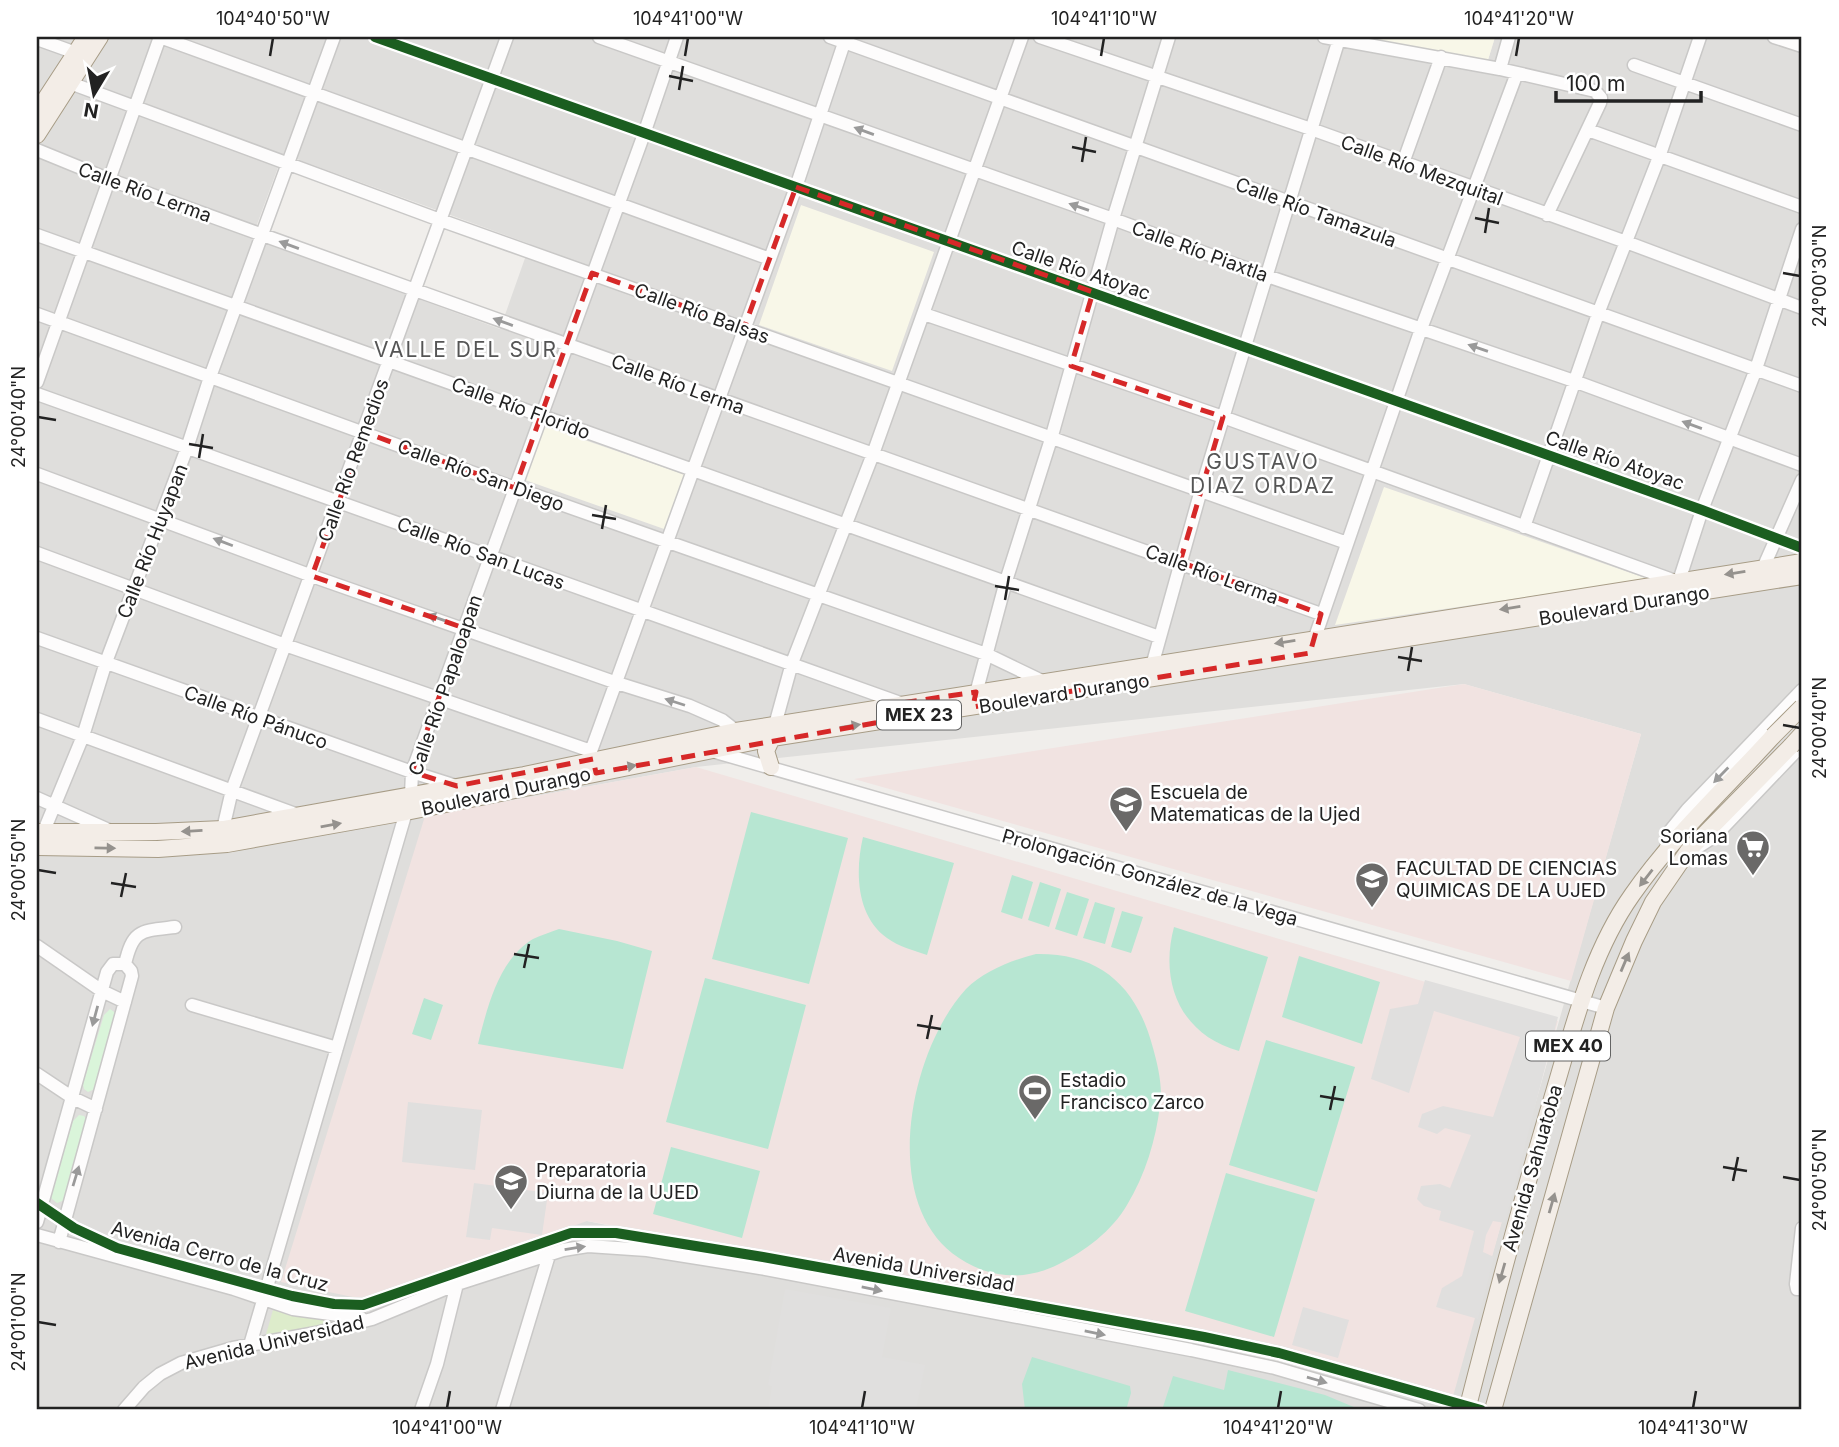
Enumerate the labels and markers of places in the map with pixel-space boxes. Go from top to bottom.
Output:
place label: Escuela de Matematicas de la Ujed [1150,781,1360,826]
school or university icon: Escuela de Matematicas de la Ujed [1107,784,1145,833]
place label: Soriana Lomas [1660,825,1728,870]
supermarket icon: Soriana Lomas [1734,828,1772,877]
place label: FACULTAD DE CIENCIAS QUIMICAS DE LA UJED [1396,857,1617,902]
school or university icon: FACULTAD DE CIENCIAS QUIMICAS DE LA UJED [1353,860,1391,909]
place label: Estadio Francisco Zarco [1060,1069,1205,1114]
sports icon: Estadio Francisco Zarco [1016,1072,1054,1121]
place label: Preparatoria Diurna de la UJED [536,1159,699,1204]
school or university icon: Preparatoria Diurna de la UJED [492,1162,530,1211]

